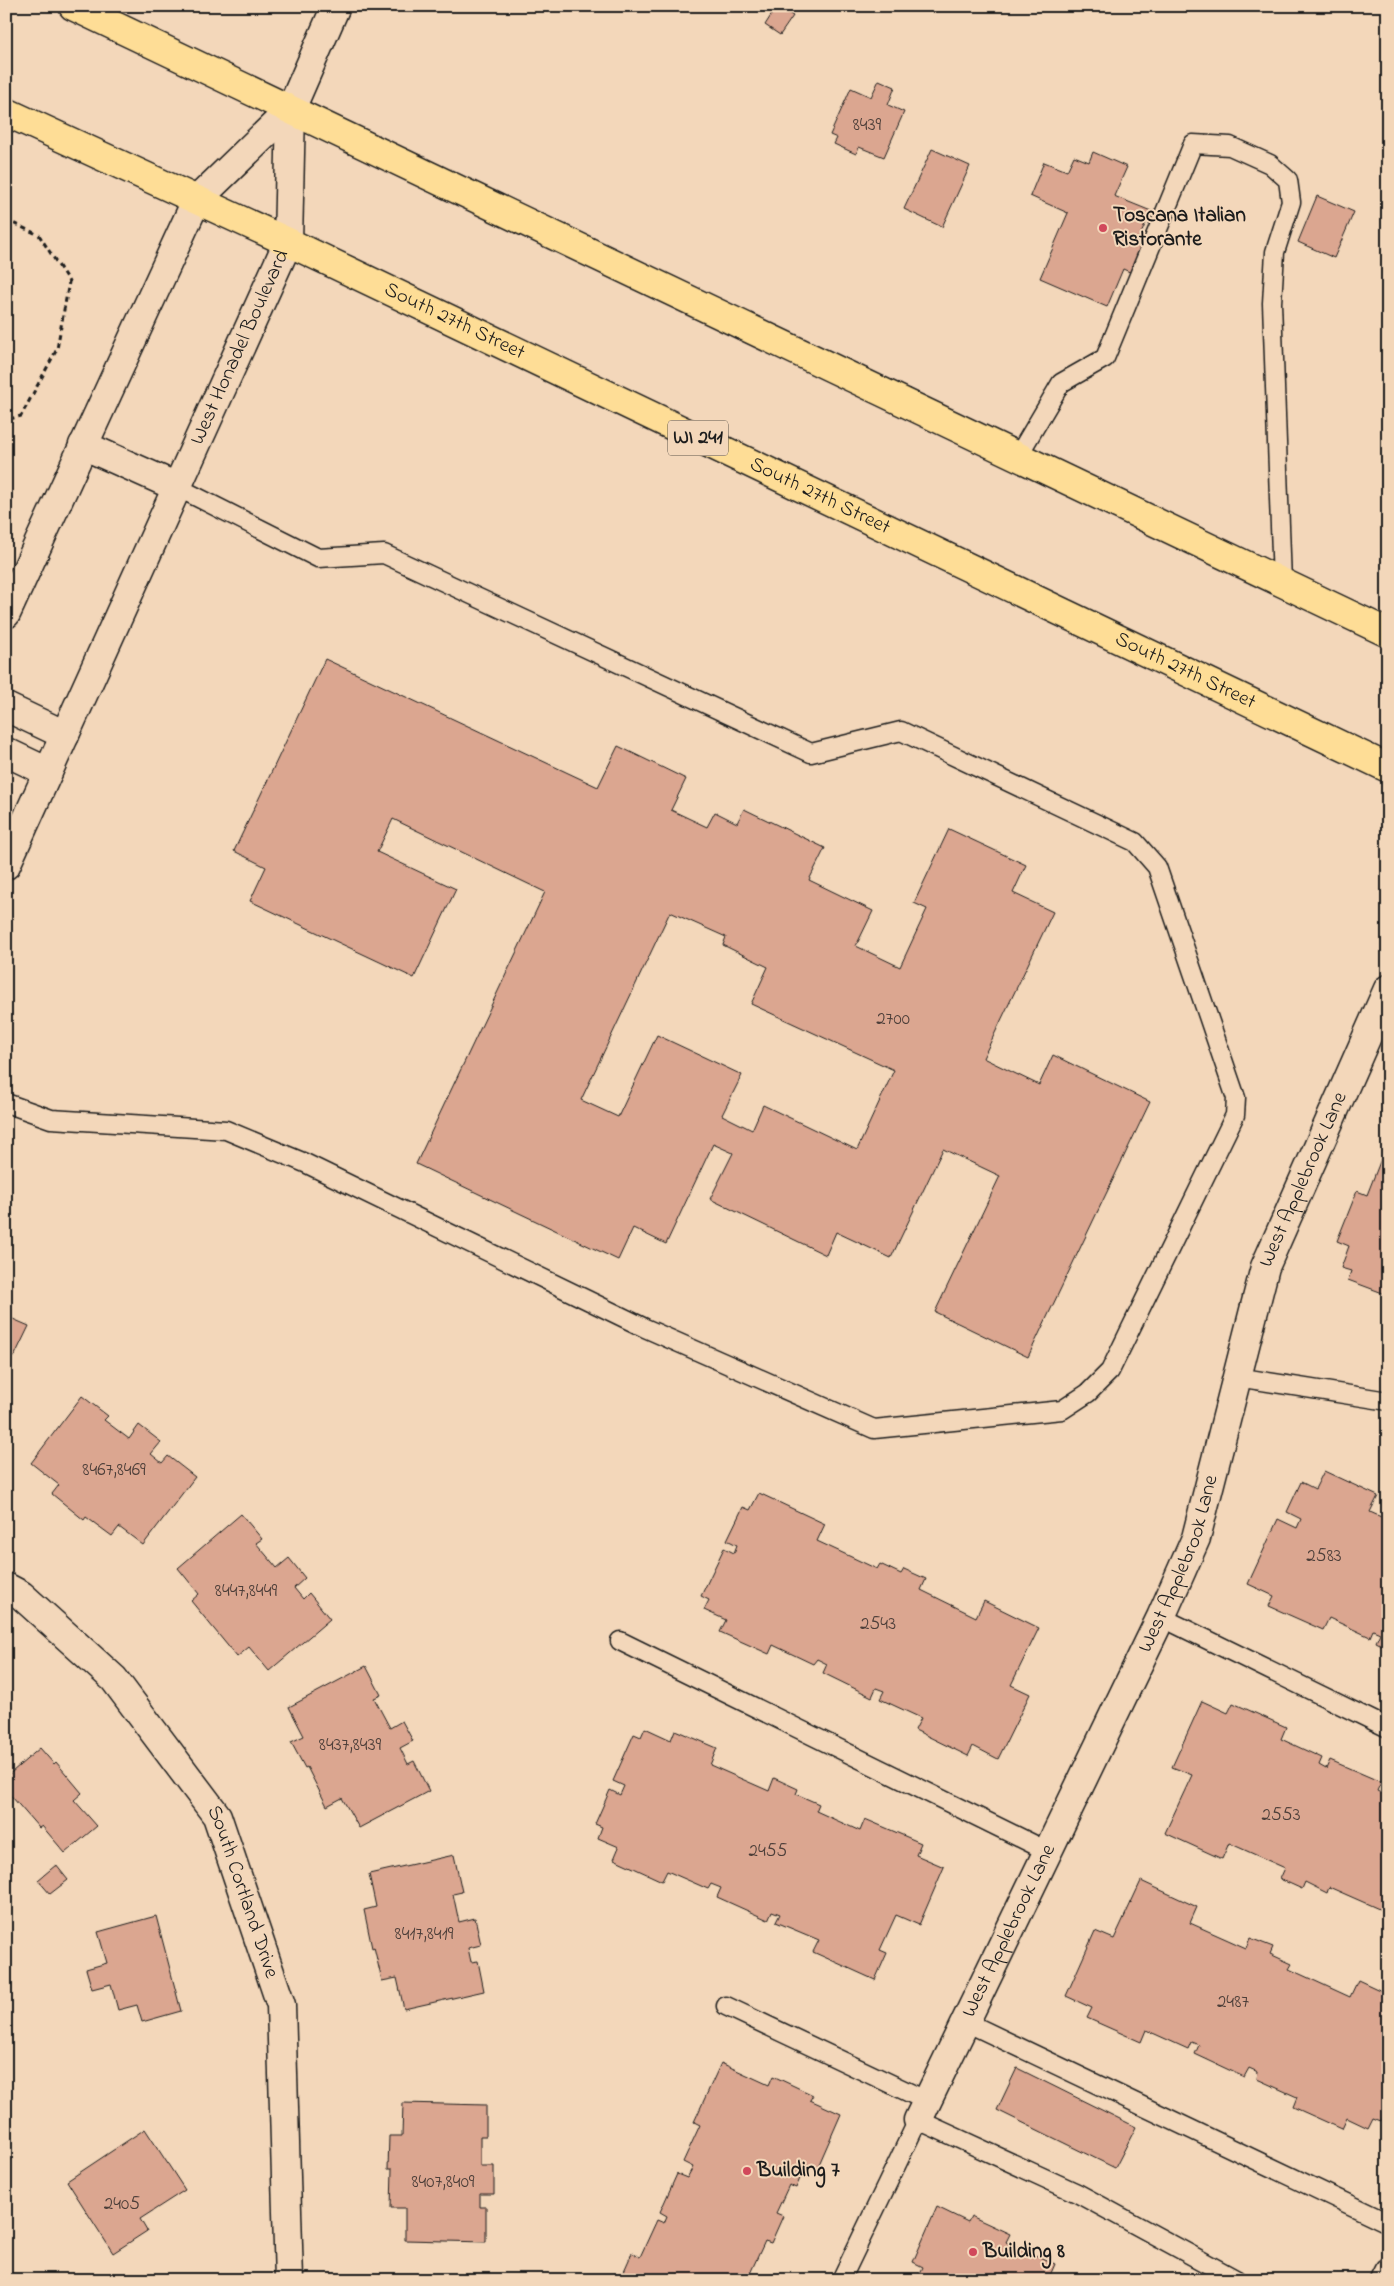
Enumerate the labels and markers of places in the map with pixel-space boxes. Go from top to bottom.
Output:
place label: Toscana Italian Ristorante [1113,201,1246,255]
marker: Toscana Italian Ristorante [1097,222,1109,234]
place label: Building 7 [756,2156,840,2188]
marker: Building 7 [741,2165,753,2177]
place label: Building 8 [982,2237,1065,2269]
marker: Building 8 [967,2246,979,2258]

